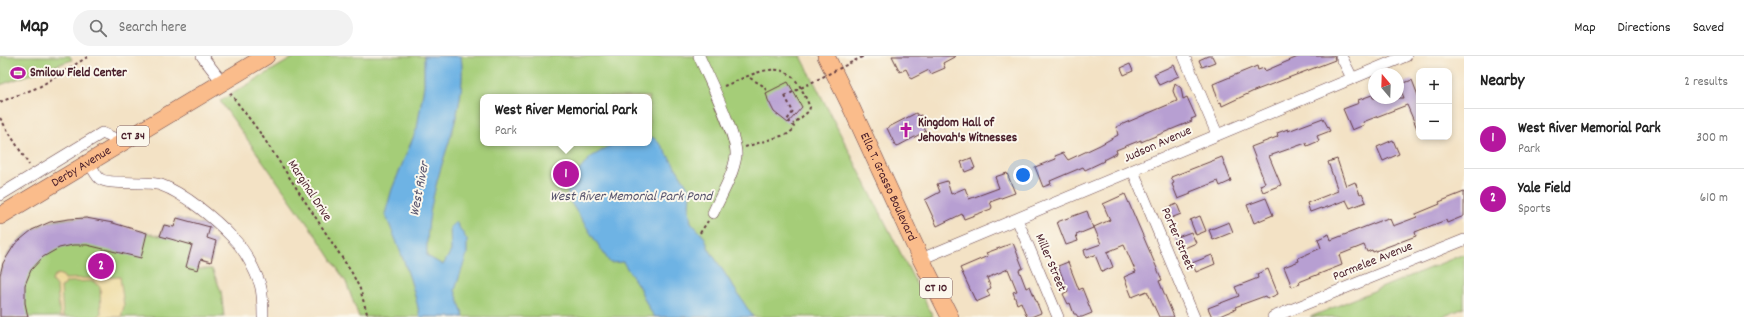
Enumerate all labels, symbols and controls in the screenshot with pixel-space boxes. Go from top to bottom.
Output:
search box [73,10,353,46]
text: Map [20,14,49,41]
icon: search [87,17,109,39]
text: Search here [119,17,187,39]
text: Map [1574,18,1596,38]
text: Directions [1618,18,1671,38]
text: Saved [1693,18,1724,38]
sports icon: Smilow Field Center [9,64,27,82]
place label: Smilow Field Center [30,64,128,83]
north arrow [1368,68,1404,104]
map controls [1416,68,1452,140]
button: + [1416,68,1452,104]
text: Nearby [1480,70,1524,94]
text: 2 results [1684,73,1728,92]
popup [480,94,652,146]
text: West River Memorial Park [495,100,637,122]
button: − [1416,104,1452,140]
place label: Kingdom Hall of Jehovah's Witnesses [918,114,1018,148]
text: West River Memorial Park [1518,118,1661,140]
church icon: Kingdom Hall of Jehovah's Witnesses [897,121,915,139]
text: Park [495,122,517,141]
street label: Judson Avenue [1121,122,1195,168]
road number: CT 34 [117,126,149,146]
text: 1 [1492,129,1494,148]
text: 300 m [1696,129,1728,148]
street label: Ella T. Grasso Boulevard [855,130,921,245]
text: Park [1518,140,1540,159]
street label: Derby Avenue [48,142,115,192]
street label: Marginal Drive [282,157,336,226]
water label: West River [405,158,435,218]
pin: 1 [553,159,579,189]
your location [1013,165,1033,185]
text: Yale Field [1518,178,1571,200]
water label: West River Memorial Park Pond [550,187,714,207]
text: 2 [1490,189,1496,208]
text: 610 m [1700,189,1728,208]
text: Sports [1518,200,1551,219]
street label: Porter Street [1155,205,1199,273]
street label: Miller Street [1029,231,1071,295]
street label: Parmelee Avenue [1330,237,1416,287]
pin: 2 [88,251,114,281]
road number: CT 10 [920,278,952,298]

